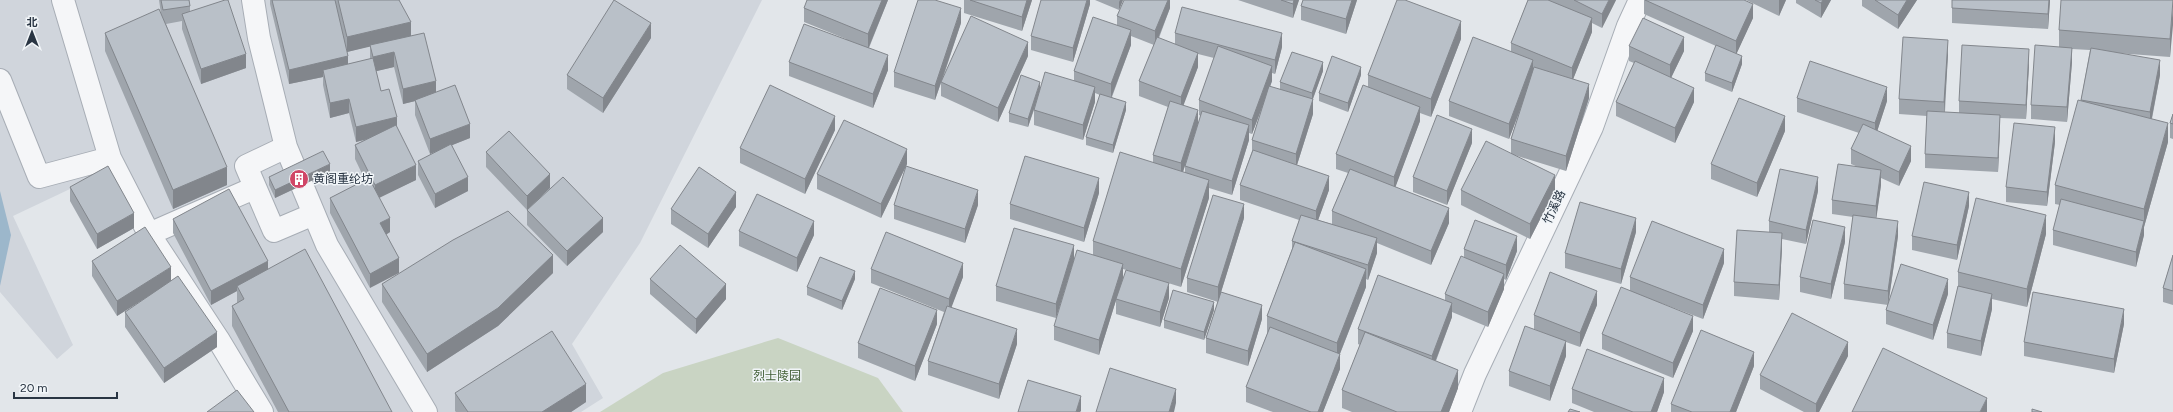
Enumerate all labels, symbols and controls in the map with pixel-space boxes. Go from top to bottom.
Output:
north arrow [12,12,52,52]
text: 北 [27,16,38,29]
building icon: 黄阁重纶坊 [288,168,310,190]
place label: 黄阁重纶坊 [313,172,373,186]
street label: 竹溪路 [1540,188,1568,226]
park label: 烈士陵园 [753,369,801,383]
scale bar [14,374,117,400]
text: 20 m [20,381,48,395]

